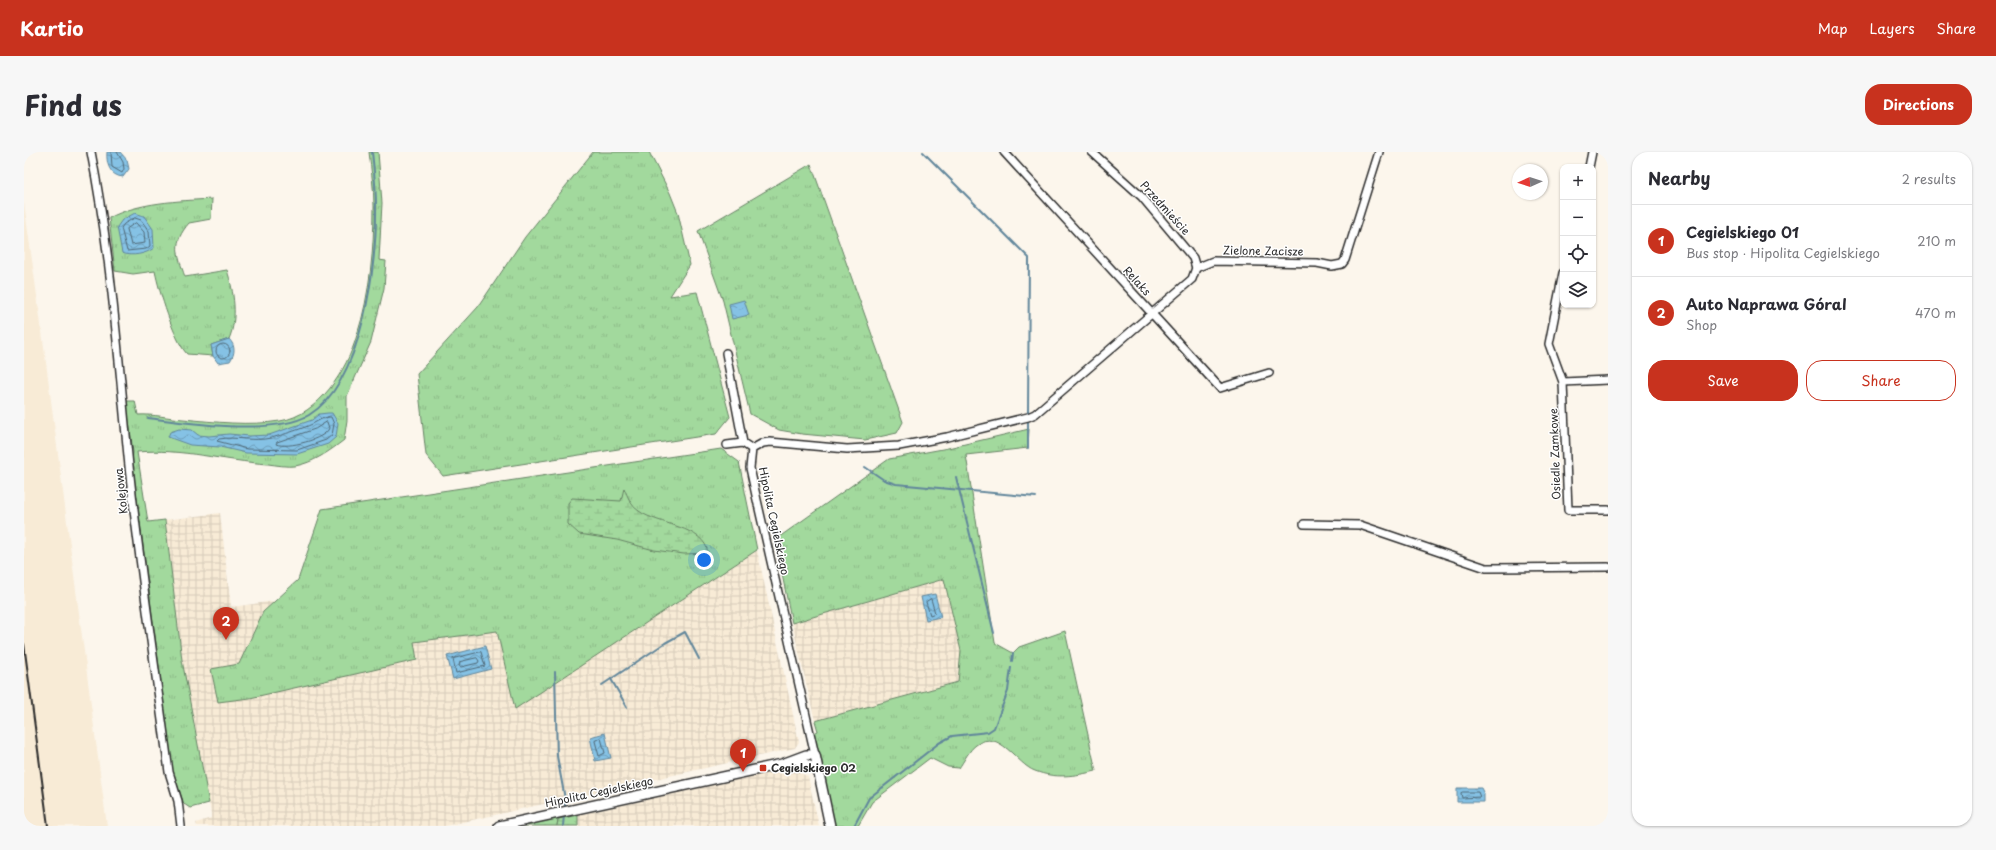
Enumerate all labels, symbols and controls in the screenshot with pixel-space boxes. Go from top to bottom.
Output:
text: Kartio [20,14,83,42]
text: Map [1818,18,1848,39]
text: Layers [1870,18,1915,39]
text: Share [1937,18,1976,39]
text: Find us [24,83,122,126]
button: Directions [1865,84,1972,125]
north arrow [1512,164,1548,200]
map controls [1560,164,1596,308]
button: + [1560,164,1596,200]
text: Nearby [1648,165,1710,191]
text: 2 results [1902,169,1956,188]
street label: Przedmieście [1136,177,1194,239]
button: − [1560,200,1596,236]
text: Cegielskiego 01 [1686,220,1799,243]
text: 1 [1658,231,1664,250]
text: 210 m [1917,231,1956,250]
button: locate [1560,236,1596,272]
street label: Zielone Zacisze [1223,241,1304,260]
text: Bus stop · Hipolita Cegielskiego [1686,243,1880,262]
street label: Relaks [1120,262,1155,299]
button: layers [1560,272,1596,308]
text: Auto Naprawa Góral [1686,292,1847,315]
text: 2 [1656,303,1666,322]
text: 470 m [1915,303,1956,322]
text: Shop [1686,315,1717,334]
button: Save [1648,360,1798,401]
button: Share [1806,360,1956,401]
street label: Osiedle Zamkowe [1544,408,1565,500]
street label: Hipolita Cegielskiego [755,465,794,576]
street label: Kolejowa [110,467,131,515]
your location [694,550,714,570]
pin: 2 [213,607,239,640]
pin: 1 [730,739,756,772]
place label: Cegielskiego 02 [771,759,856,776]
marker: Cegielskiego 02 [758,763,768,773]
street label: Hipolita Cegielskiego [543,772,654,811]

